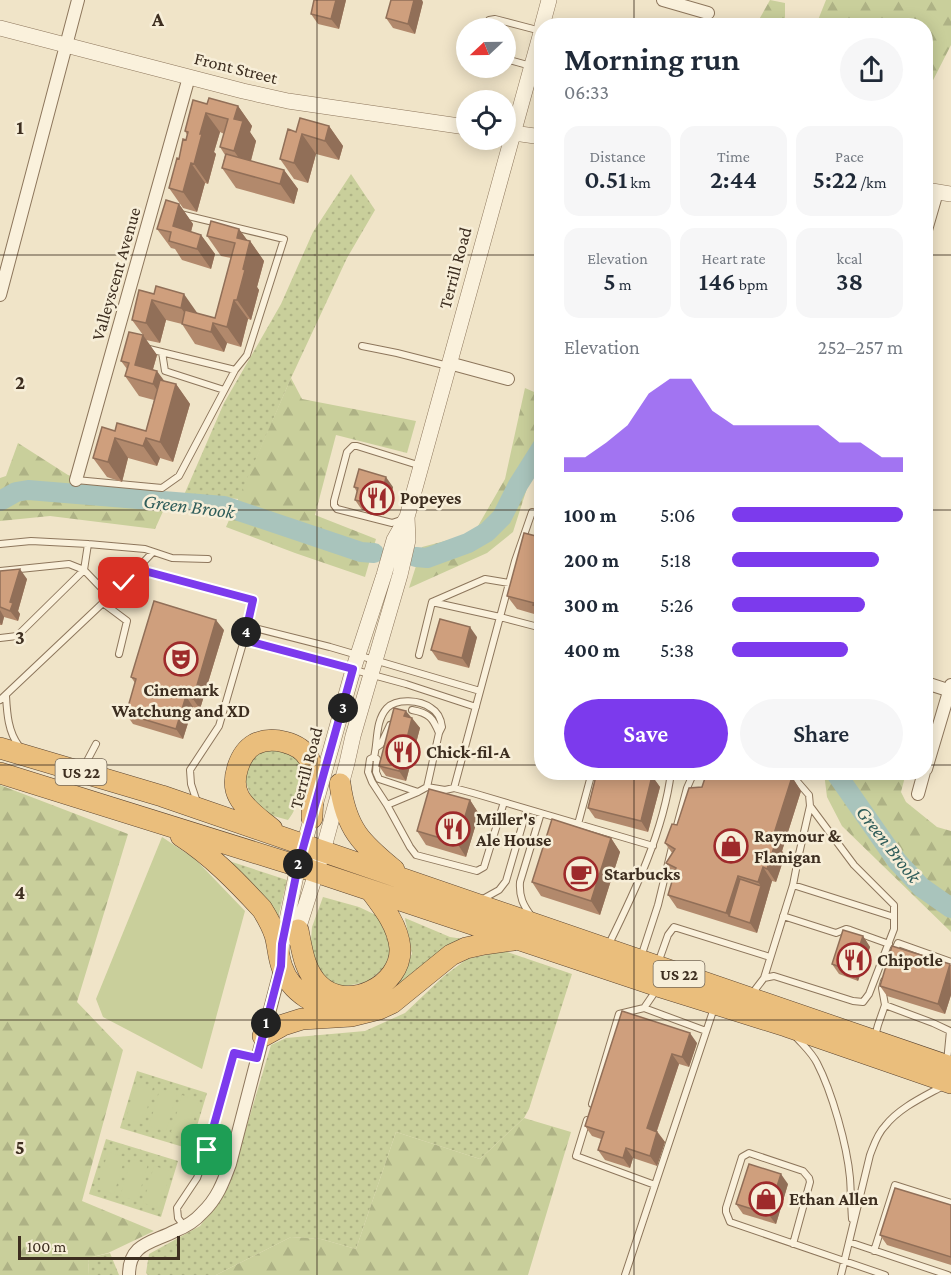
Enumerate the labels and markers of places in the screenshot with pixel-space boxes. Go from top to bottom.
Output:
restaurant icon: Popeyes [359,480,395,516]
place label: Popeyes [400,488,461,508]
pin [98,557,149,608]
pin: 4 [231,617,261,647]
theatre icon: Cinemark Watchung and XD [163,641,199,677]
place label: Cinemark Watchung and XD [111,680,250,721]
pin: 3 [328,693,358,723]
restaurant icon: Chick-fil-A [385,734,421,770]
place label: Chick-fil-A [426,742,511,762]
place label: Miller's Ale House [475,809,551,850]
restaurant icon: Miller's Ale House [435,811,471,847]
place label: Raymour & Flanigan [754,826,842,867]
shop icon: Raymour & Flanigan [713,828,749,864]
pin: 2 [283,849,313,879]
cafe icon: Starbucks [563,856,599,892]
place label: Starbucks [604,864,680,884]
restaurant icon: Chipotle [836,942,872,978]
place label: Chipotle [877,950,943,970]
pin: 1 [251,1008,281,1038]
pin [181,1124,232,1175]
shop icon: Ethan Allen [748,1181,784,1217]
place label: Ethan Allen [789,1189,879,1209]

